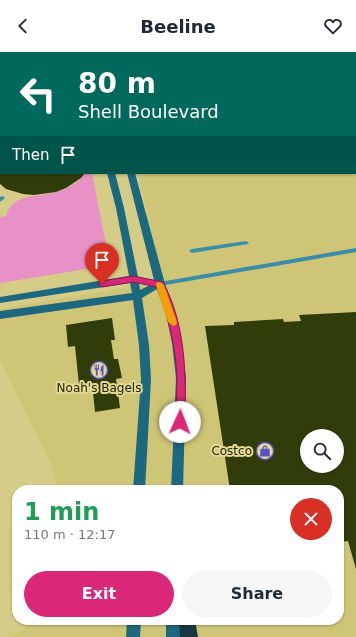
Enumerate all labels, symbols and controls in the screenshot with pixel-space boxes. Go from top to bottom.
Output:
icon: back [12,15,34,37]
icon: heart [322,15,344,37]
text: Beeline [140,16,216,37]
text: 80 m [78,67,156,100]
icon: left [12,68,64,120]
text: Shell Boulevard [78,101,219,122]
icon: arrive [57,144,79,166]
text: Then [12,146,49,164]
pin [85,243,119,284]
icon: arrive [91,249,113,271]
restaurant icon: Noah's Bagels [89,360,109,380]
place label: Noah's Bagels [57,381,141,395]
position arrow [159,401,201,443]
map controls [300,429,344,473]
button: search [300,429,344,473]
shop icon: Costco [255,441,275,461]
place label: Costco [211,444,252,458]
text: 1 min [24,498,99,526]
button: close [290,498,332,540]
text: 110 m · 12:17 [24,527,115,542]
button: Exit [24,571,174,617]
button: Share [182,571,332,617]

